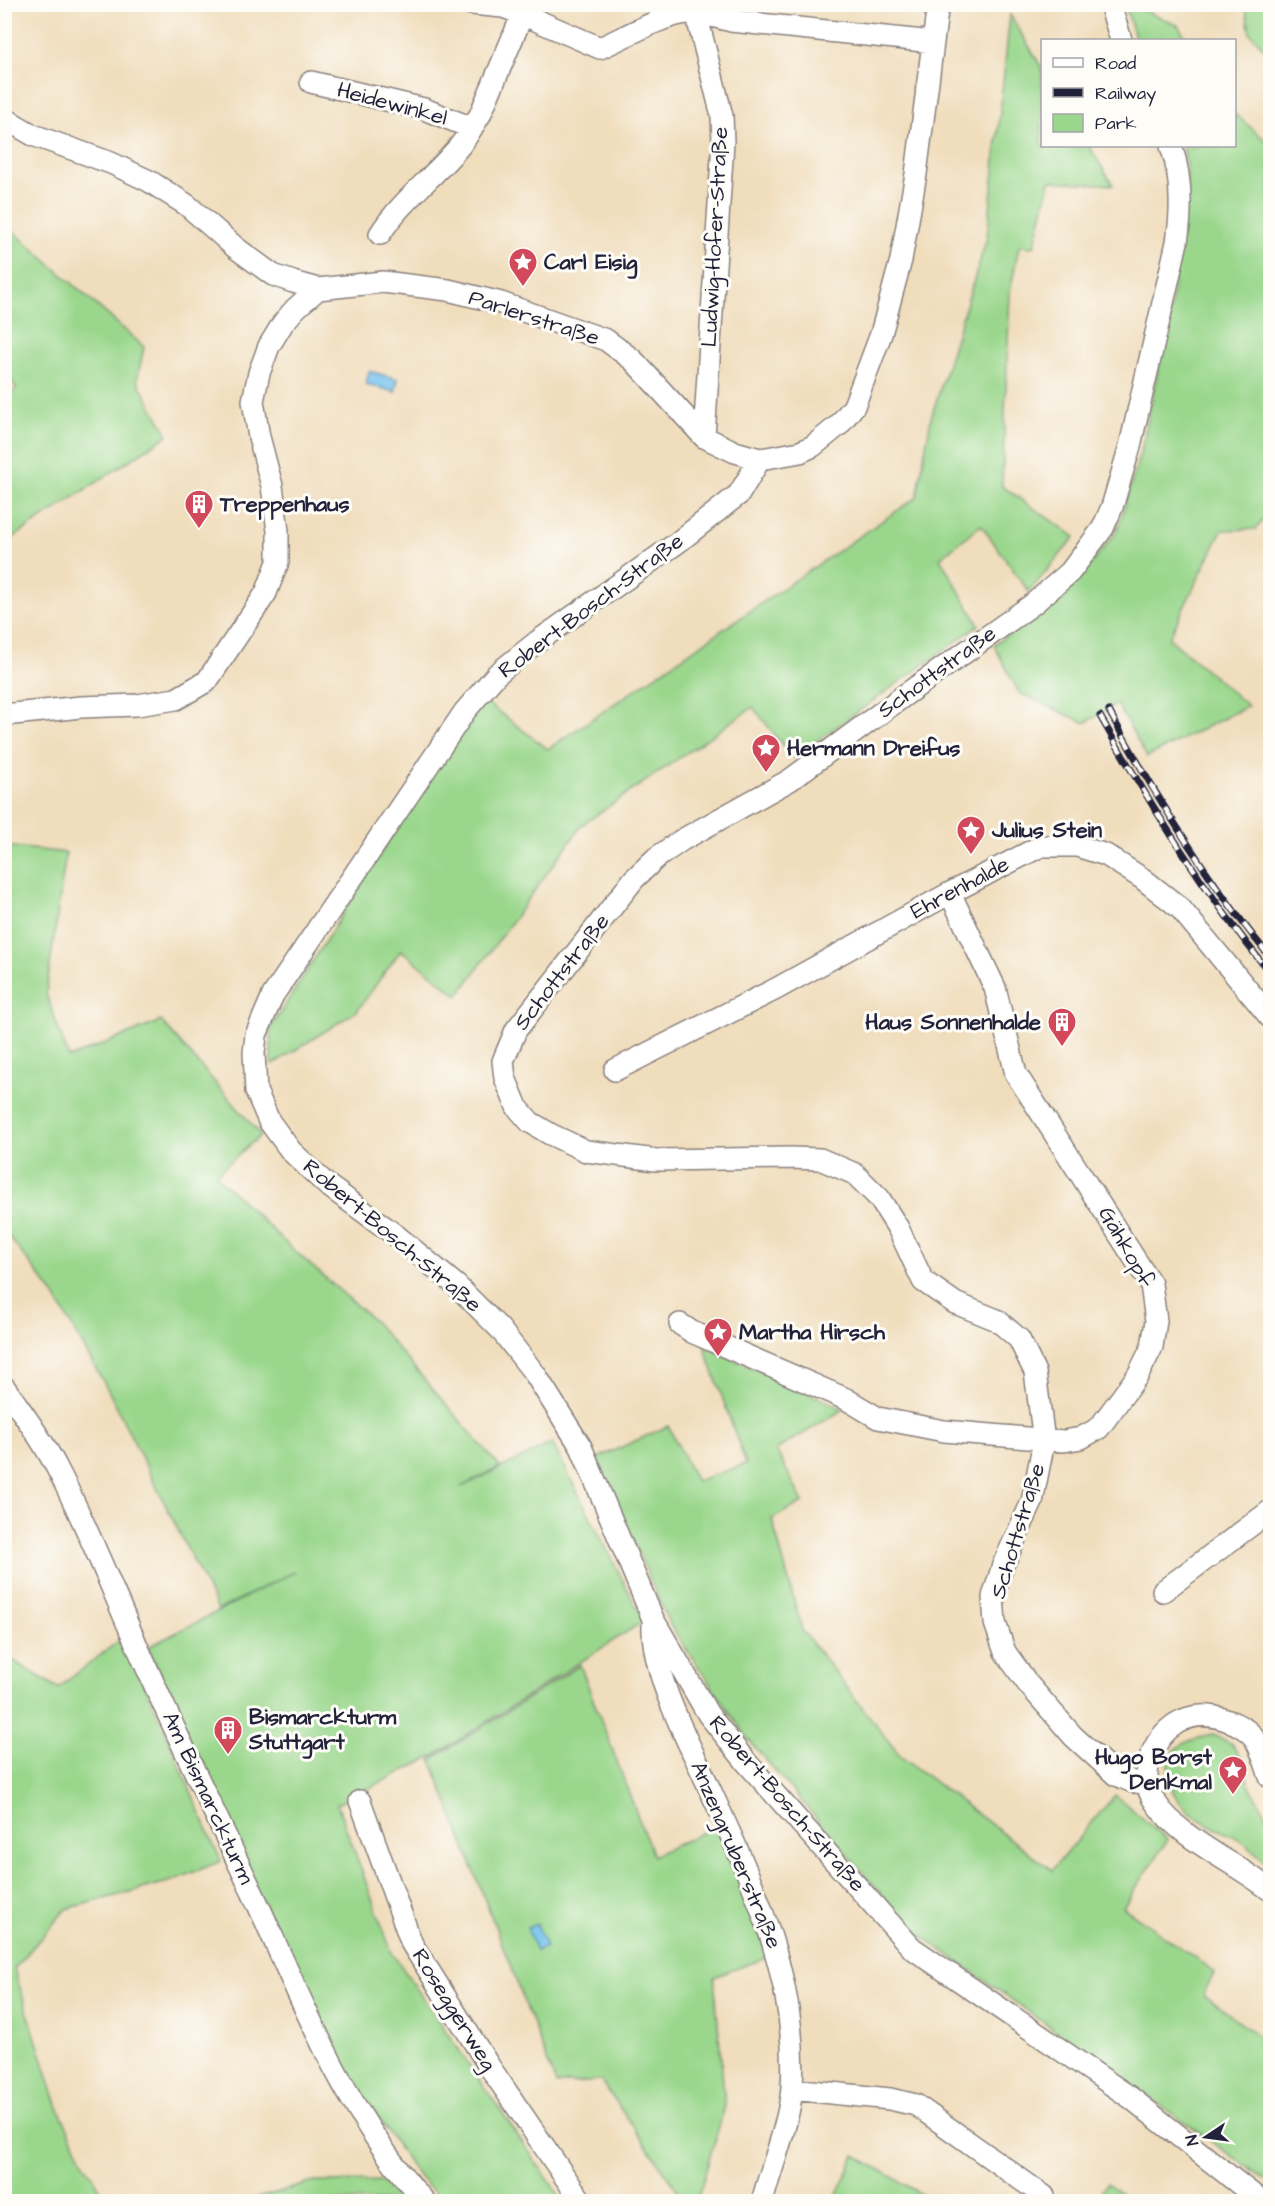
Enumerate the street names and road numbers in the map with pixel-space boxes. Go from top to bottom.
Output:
street label: Heidewinkel [334,74,450,134]
street label: Ludwig-Hofer-Straße [694,126,737,348]
street label: Parlerstraße [465,282,603,354]
street label: Robert-Bosch-Straße [492,526,690,686]
street label: Schottstraße [871,618,1003,726]
street label: Ehrenhalde [905,849,1015,927]
street label: Schottstraße [507,907,617,1037]
street label: Robert-Bosch-Straße [296,1152,488,1320]
street label: Gähkopf [1090,1201,1162,1294]
street label: Schottstraße [983,1459,1053,1602]
street label: Am Bismarckturm [154,1707,262,1889]
street label: Robert-Bosch-Straße [702,1709,872,1899]
street label: Anzengruberstraße [682,1757,790,1954]
street label: Roseggerweg [403,1943,504,2078]

